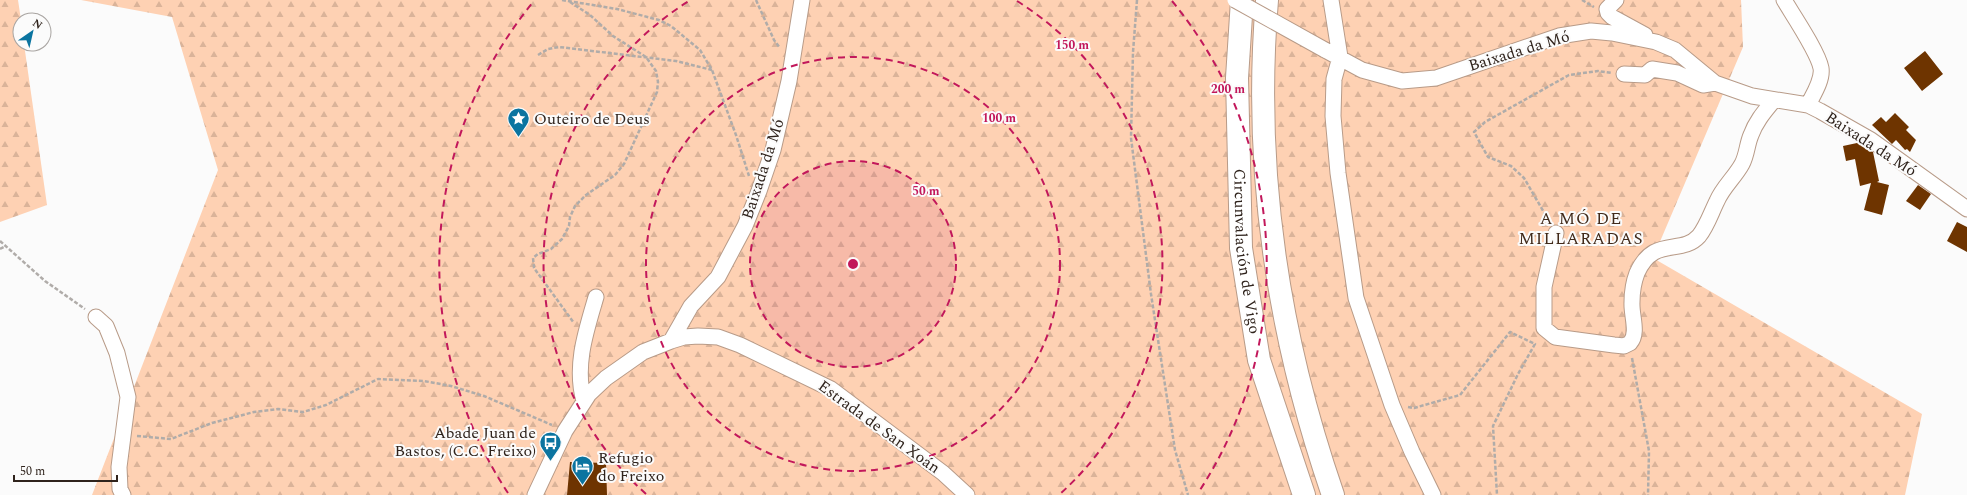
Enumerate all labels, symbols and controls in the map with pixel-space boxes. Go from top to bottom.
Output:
north arrow [12,12,52,52]
text: N [29,15,46,34]
street label: Baixada da Mó [1465,24,1573,78]
text: 150 m [1055,36,1089,55]
text: 200 m [1211,80,1245,99]
street label: Baixada da Mó [1821,105,1921,183]
place icon: Outeiro de Deus [505,106,531,139]
place label: Outeiro de Deus [534,107,650,131]
text: 100 m [982,109,1016,128]
street label: Baixada da Mó [735,116,791,222]
street label: Circunvalación de Vigo [1227,168,1267,336]
text: 50 m [912,182,940,201]
district label: A MÓ DE MILLARADAS [1518,206,1644,252]
centre of rings [846,257,860,271]
street label: Estrada de San Xoán [813,374,945,480]
place label: Abade Juan de Bastos, (C.C. Freixo) [395,421,536,463]
bus stop icon: Abade Juan de Bastos, (C.C. Freixo) [538,429,564,462]
place label: Refugio do Freixo [598,446,664,488]
hotel icon: Refugio do Freixo [569,454,595,487]
scale bar [14,457,117,483]
text: 50 m [20,462,45,481]

